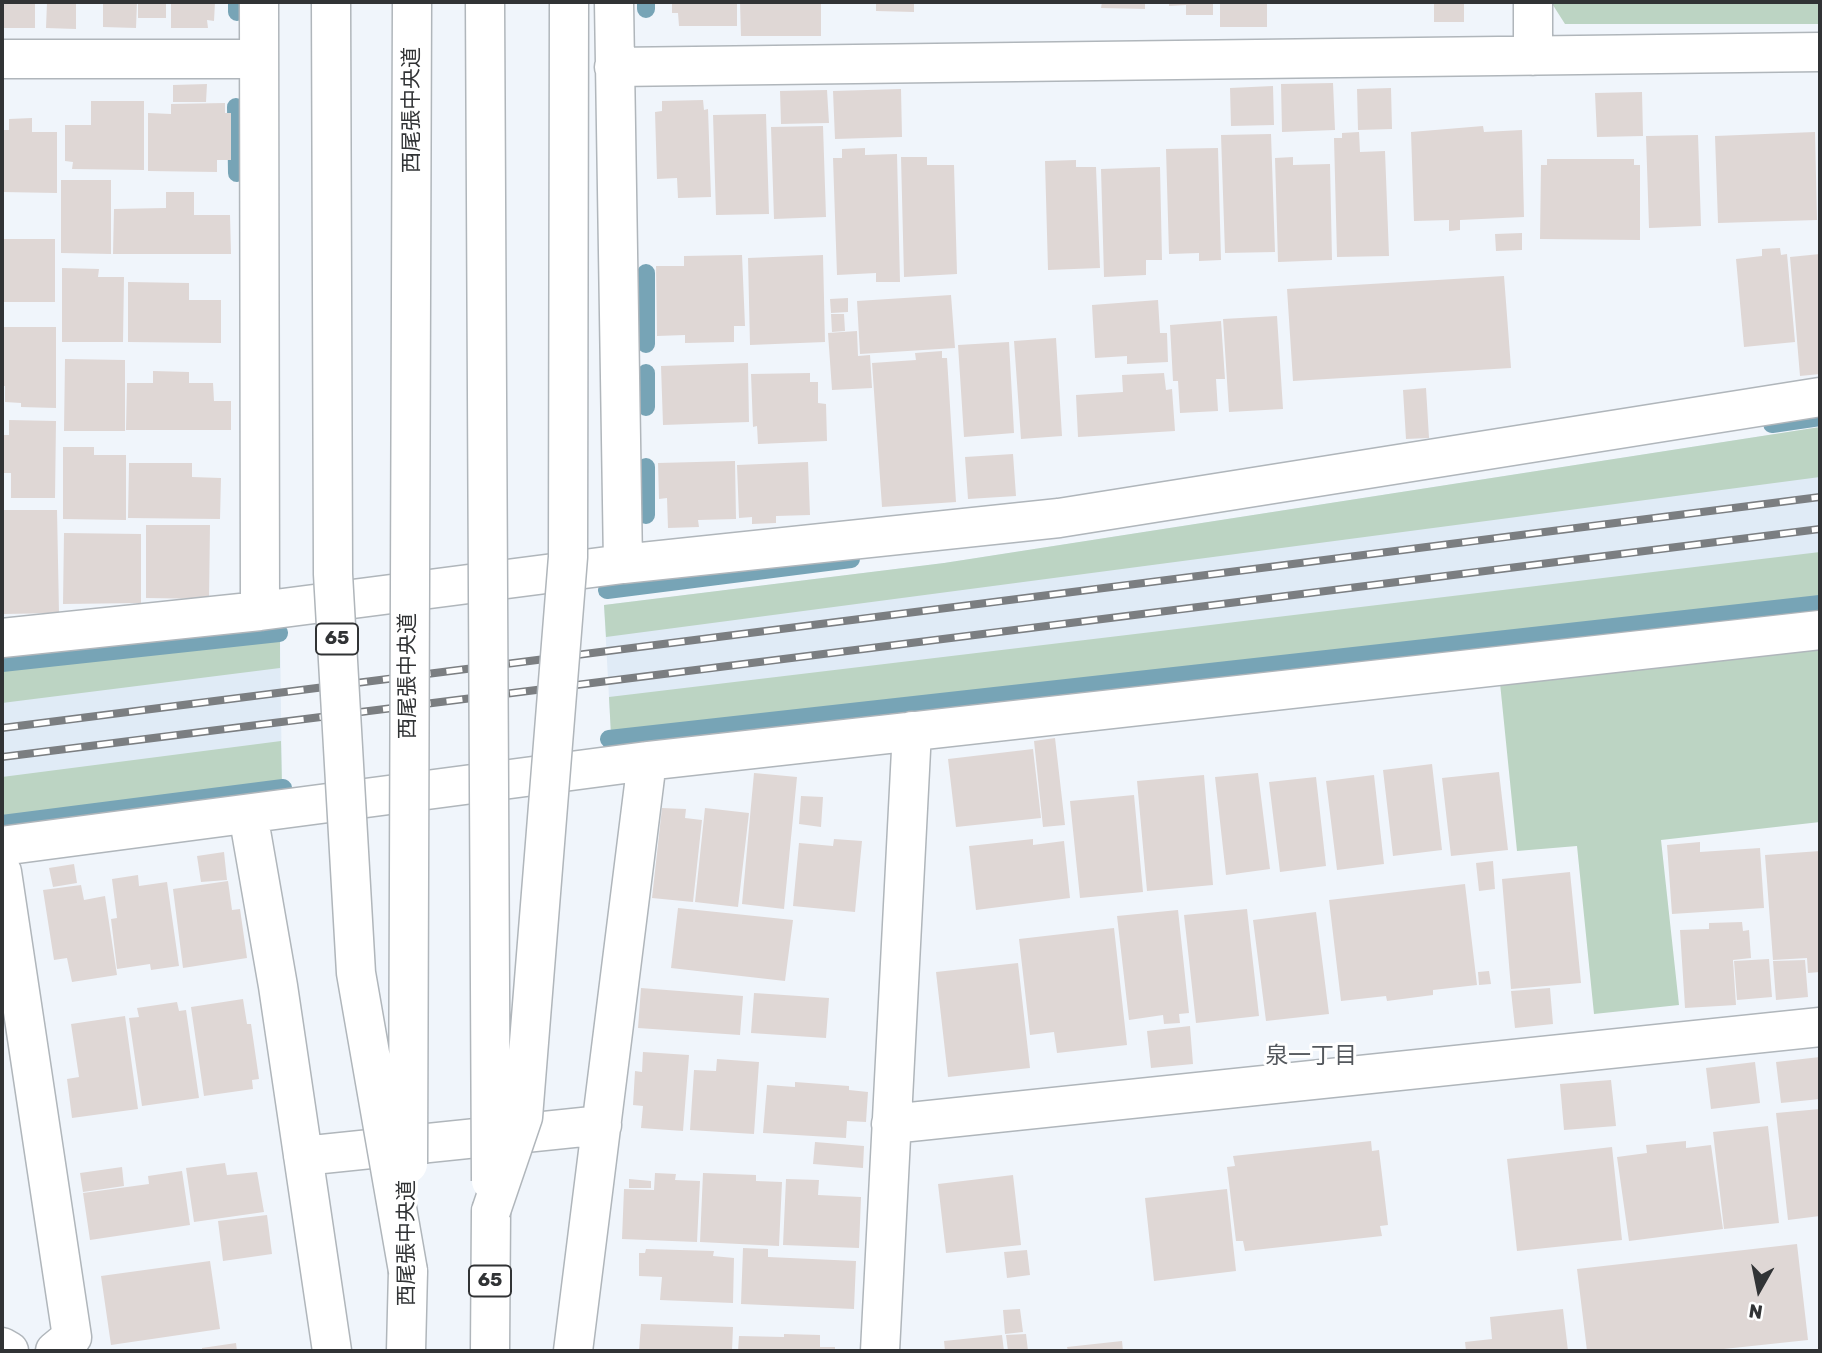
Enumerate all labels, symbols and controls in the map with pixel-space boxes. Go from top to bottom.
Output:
street label: 西尾張中央道 [399,47,425,173]
street label: 西尾張中央道 [395,613,421,739]
road number: 65 [316,624,358,654]
district label: 泉一丁目 [1265,1042,1357,1070]
street label: 西尾張中央道 [394,1180,420,1306]
north arrow [1724,1255,1794,1325]
road number: 65 [469,1266,511,1296]
text: N [1747,1299,1764,1324]

